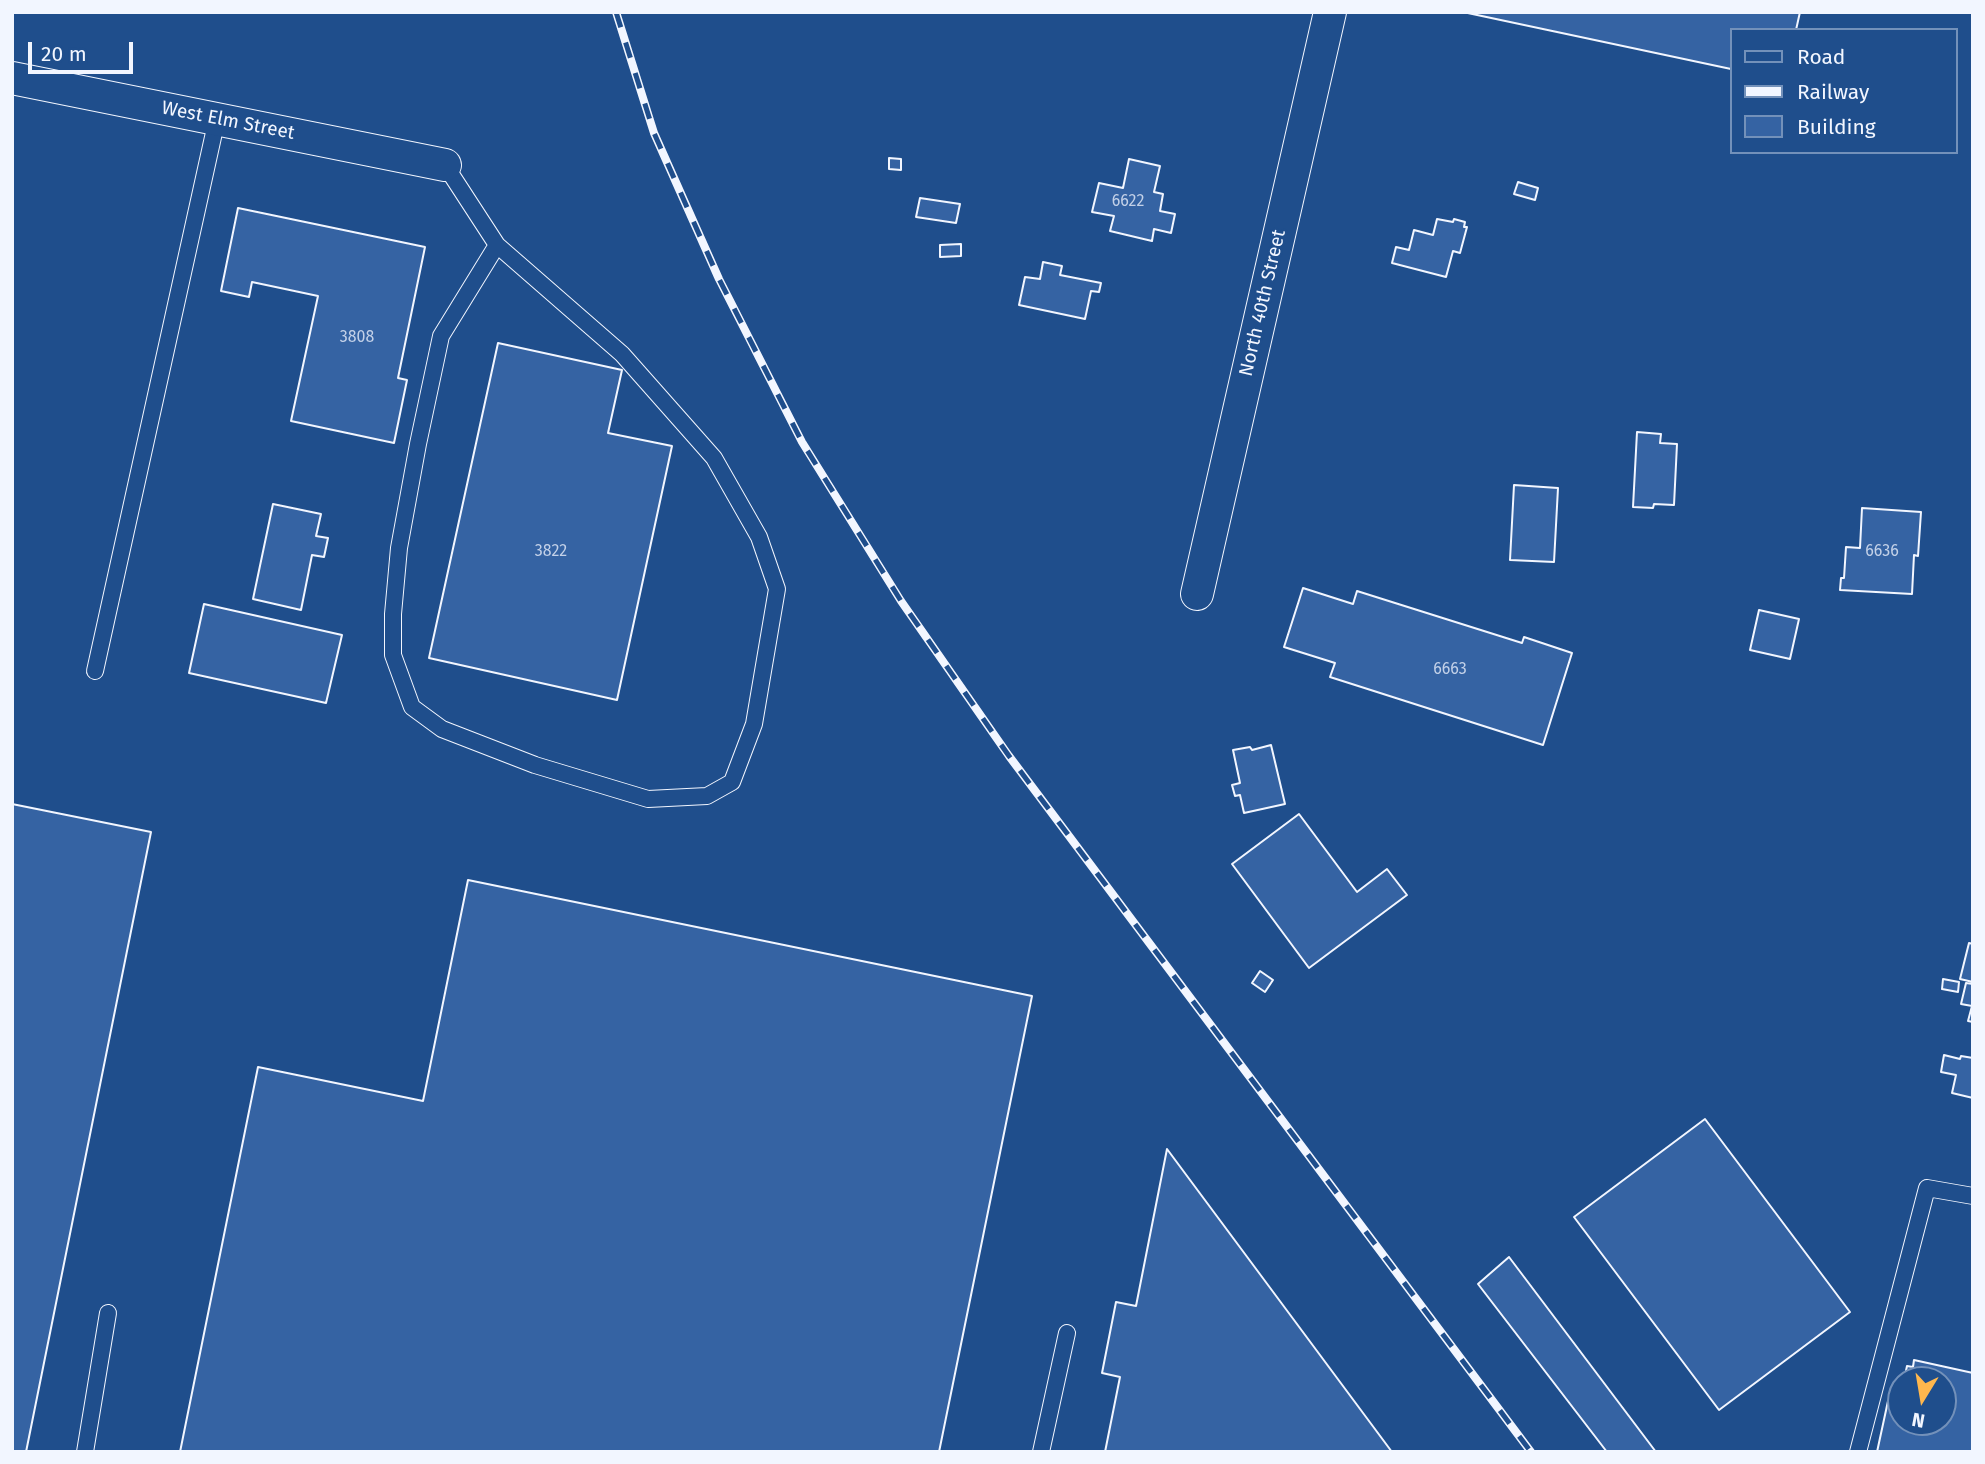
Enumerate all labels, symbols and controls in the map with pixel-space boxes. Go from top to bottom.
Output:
scale bar [32,28,136,72]
legend [1730,28,1957,154]
text: 20 m [41,41,87,67]
text: Road [1797,44,1845,70]
text: Railway [1797,79,1869,105]
street label: West Elm Street [160,97,296,145]
text: Building [1797,114,1876,140]
house number: 6622 [1112,192,1144,212]
street label: North 40th Street [1235,227,1291,379]
house number: 3808 [340,328,374,348]
house number: 3822 [535,542,567,562]
house number: 6636 [1865,542,1899,562]
house number: 6663 [1433,660,1467,680]
north arrow [1887,1366,1957,1436]
text: N [1910,1408,1927,1433]

